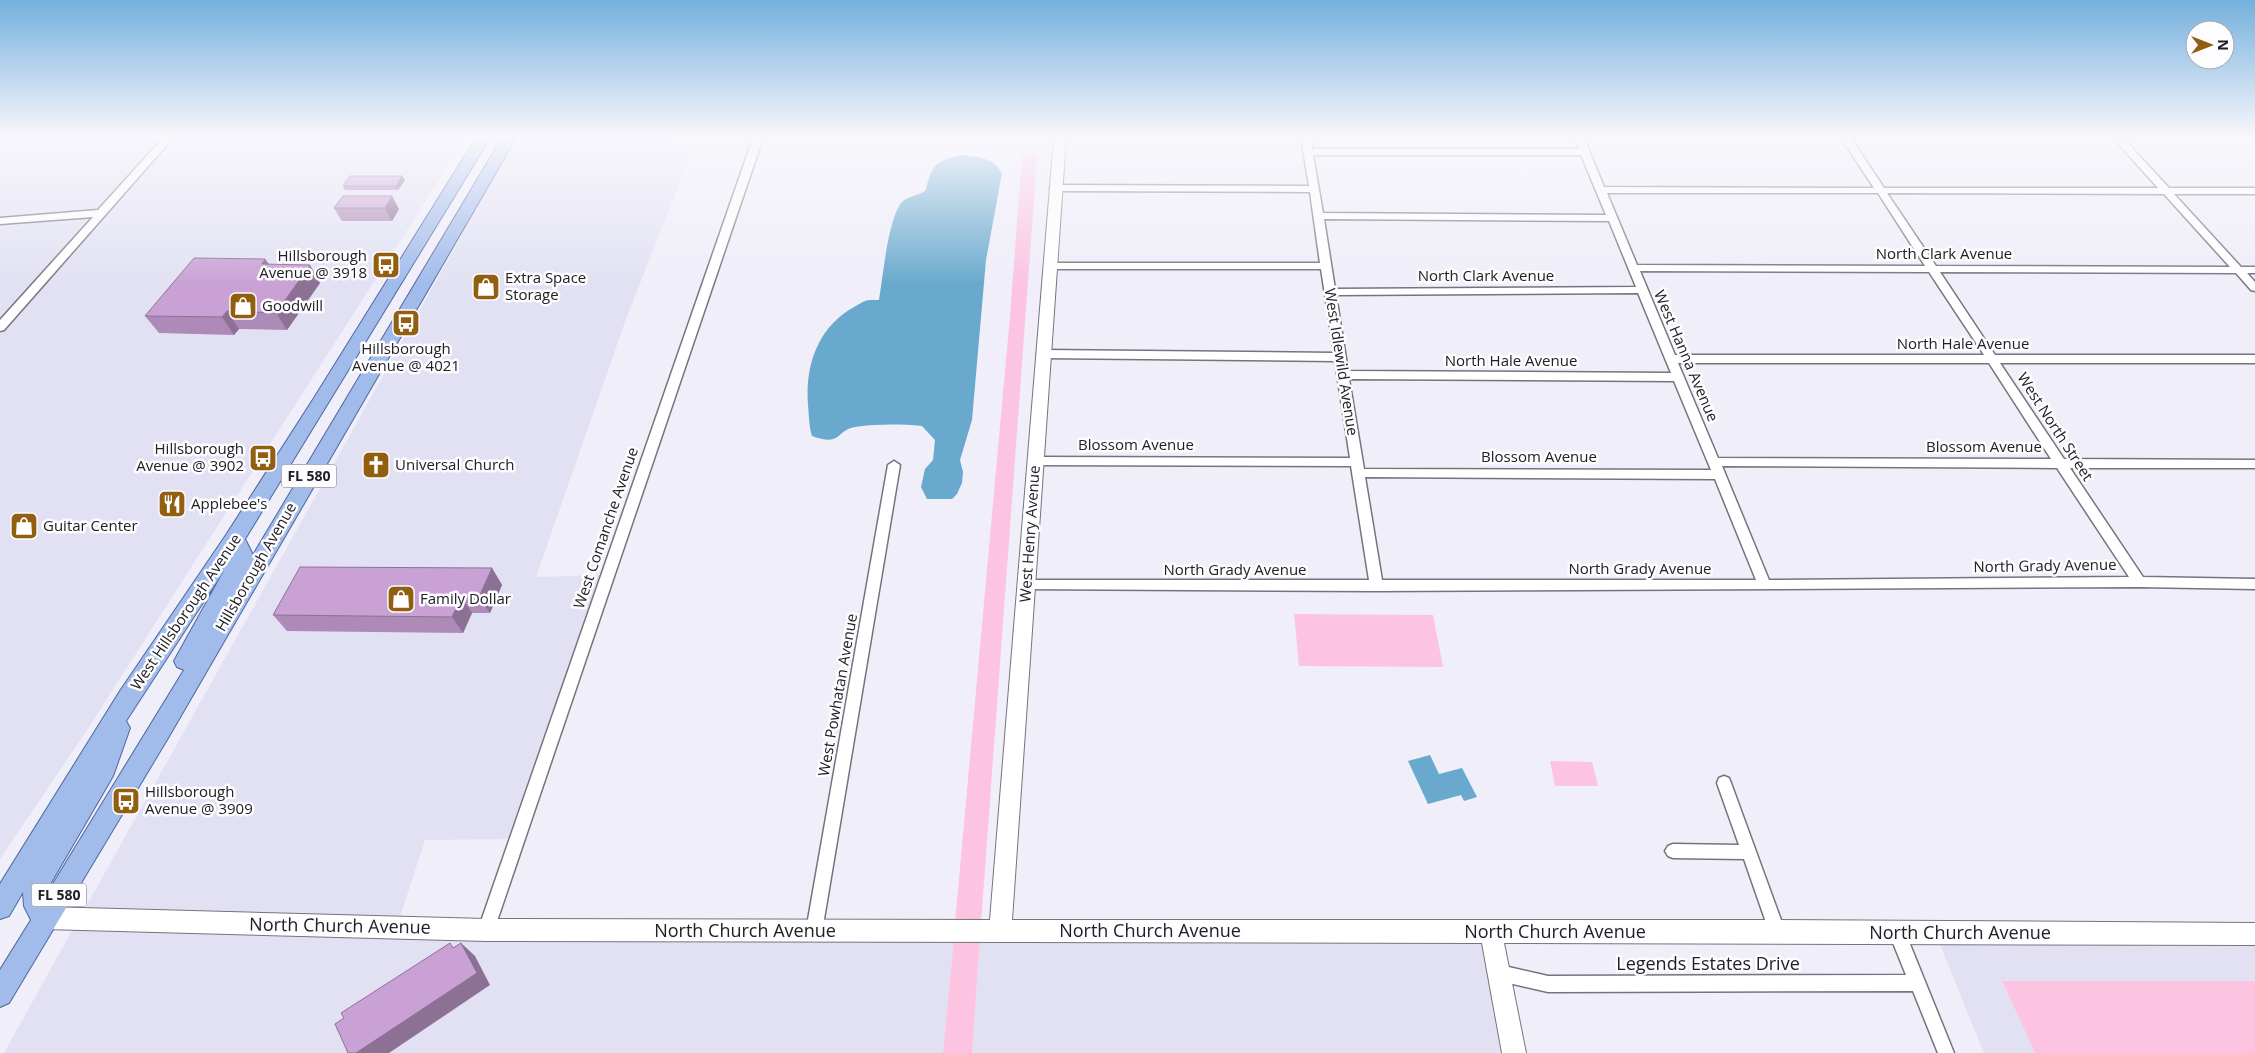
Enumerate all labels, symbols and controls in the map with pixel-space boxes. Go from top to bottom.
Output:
north arrow [2185,20,2235,70]
text: N [2214,39,2233,51]
street label: North Clark Avenue [1876,243,2012,263]
place label: Hillsborough Avenue @ 3918 [259,245,367,282]
bus stop icon: Hillsborough Avenue @ 3918 [371,250,401,280]
street label: North Clark Avenue [1418,265,1554,285]
place label: Extra Space Storage [505,267,586,304]
shop icon: Extra Space Storage [471,272,501,302]
street label: West Idlewild Avenue [1320,287,1363,437]
street label: West Hanna Avenue [1650,287,1724,424]
shop icon: Goodwill [228,291,258,321]
place label: Goodwill [262,295,323,315]
bus stop icon: Hillsborough Avenue @ 4021 [391,308,421,338]
street label: North Hale Avenue [1897,333,2029,353]
place label: Hillsborough Avenue @ 4021 [352,338,460,375]
street label: North Hale Avenue [1445,350,1577,370]
street label: West North Street [2013,368,2098,485]
street label: Blossom Avenue [1078,434,1194,454]
street label: Blossom Avenue [1926,436,2042,456]
place label: Hillsborough Avenue @ 3902 [136,438,244,475]
bus stop icon: Hillsborough Avenue @ 3902 [248,443,278,473]
street label: West Comanche Avenue [568,444,642,611]
street label: Blossom Avenue [1481,446,1597,466]
church icon: Universal Church [361,450,391,480]
place label: Universal Church [395,454,515,474]
road number: FL 580 [282,464,336,488]
street label: West Henry Avenue [1014,465,1044,603]
restaurant icon: Applebee's [157,489,187,519]
place label: Applebee's [191,493,268,513]
street label: Hillsborough Avenue [210,498,300,635]
shop icon: Guitar Center [9,511,39,541]
place label: Guitar Center [43,515,138,535]
street label: West Hillsborough Avenue [125,529,245,693]
street label: North Grady Avenue [1973,554,2117,576]
street label: North Grady Avenue [1568,558,1712,578]
street label: North Grady Avenue [1163,559,1307,579]
shop icon: Family Dollar [386,584,416,614]
place label: Family Dollar [420,588,511,608]
street label: West Powhatan Avenue [813,612,861,778]
place label: Hillsborough Avenue @ 3909 [145,781,253,818]
bus stop icon: Hillsborough Avenue @ 3909 [111,786,141,816]
road number: FL 580 [32,884,86,906]
street label: North Church Avenue [249,911,431,939]
street label: North Church Avenue [654,918,836,942]
street label: North Church Avenue [1059,918,1241,942]
street label: North Church Avenue [1464,919,1646,943]
street label: North Church Avenue [1869,920,2051,944]
street label: Legends Estates Drive [1616,951,1800,975]

